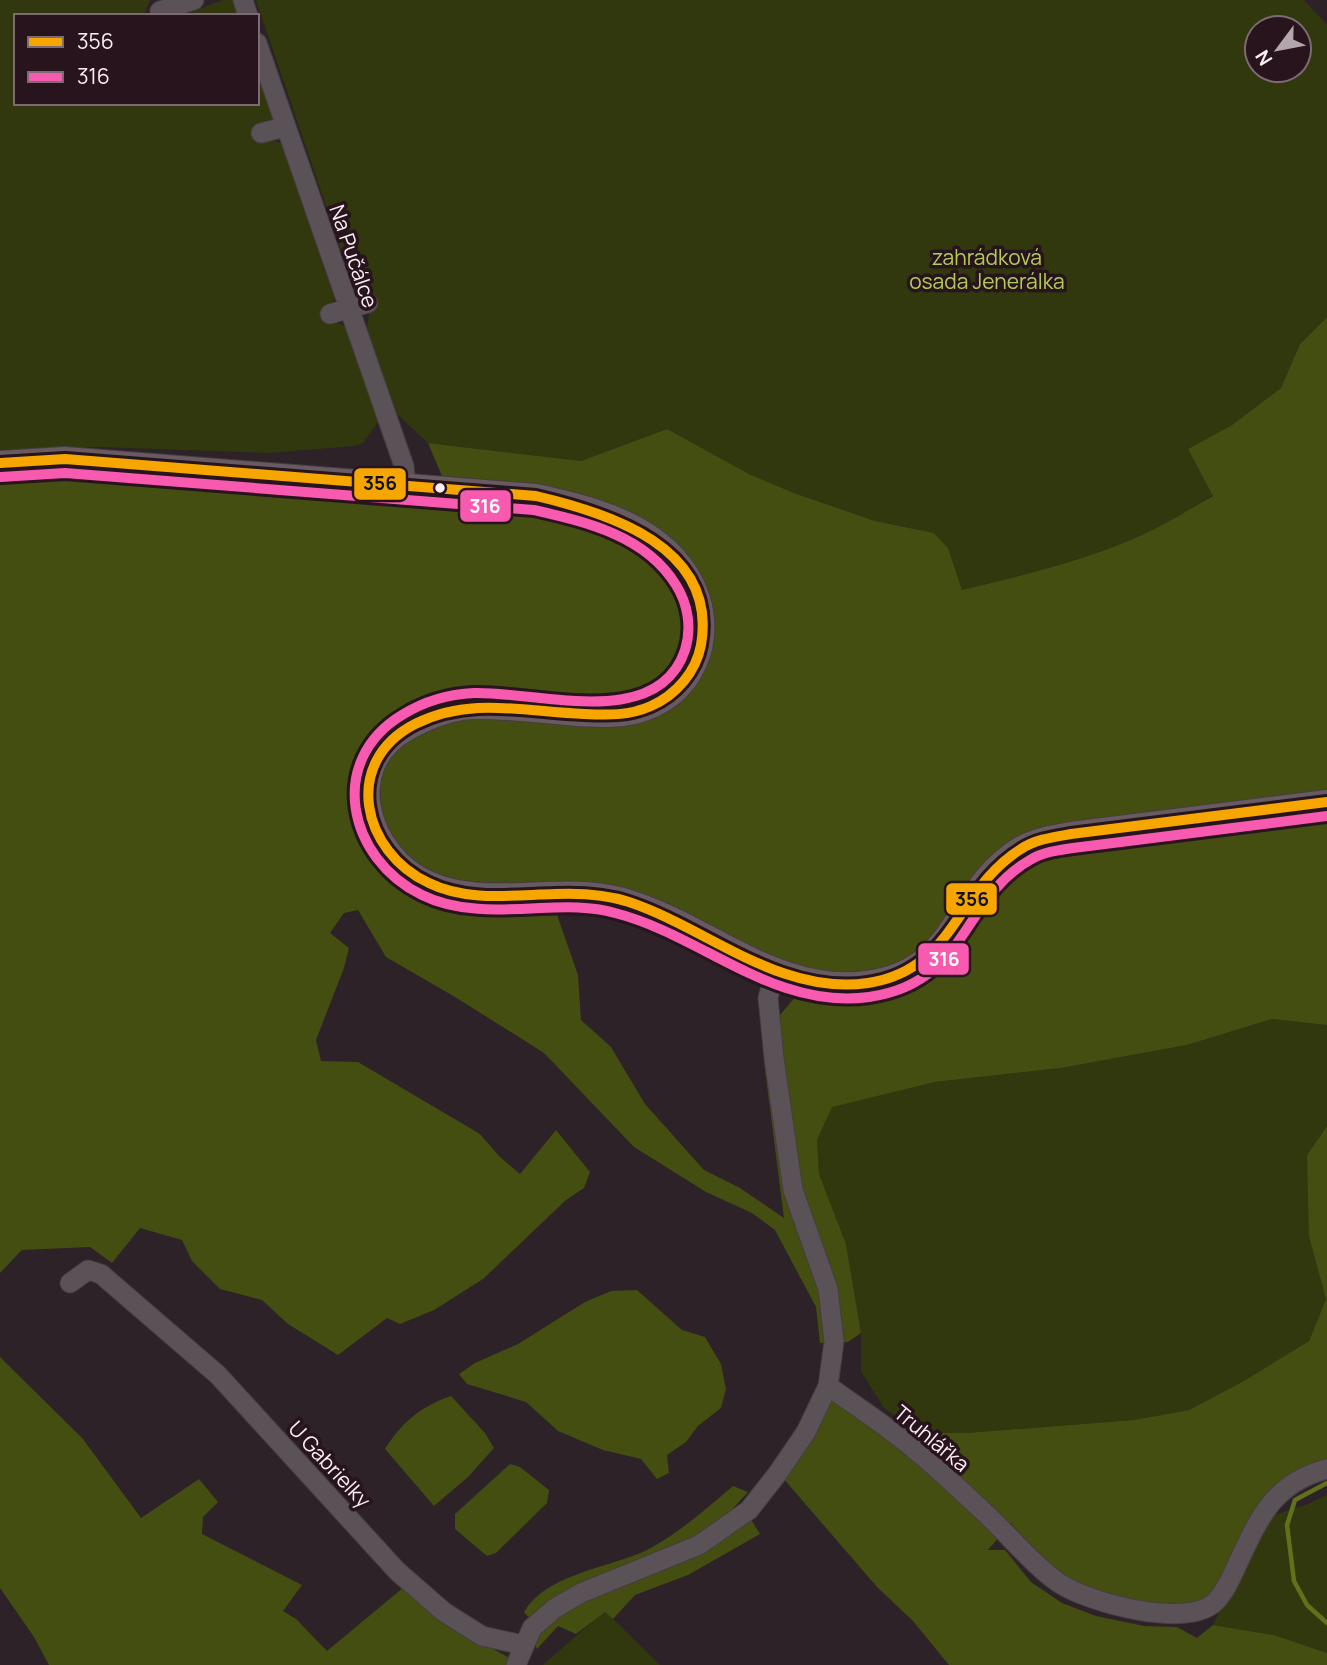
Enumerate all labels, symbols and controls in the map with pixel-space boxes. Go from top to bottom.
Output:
legend [14,14,259,105]
north arrow [1243,14,1313,84]
text: 356 [77,27,114,55]
text: N [1249,45,1278,71]
text: 316 [77,62,110,90]
street label: Na Pučálce [323,201,385,311]
park label: zahrádková osada Jenerálka [909,243,1065,295]
line badge: 356 [353,467,407,501]
text: 356 [363,470,397,496]
unlabelled marker [433,481,447,495]
line badge: 316 [459,489,512,523]
text: 316 [469,493,501,519]
line badge: 356 [945,882,998,916]
text: 356 [955,886,989,912]
line badge: 316 [917,942,970,976]
text: 316 [928,946,960,972]
street label: Truhlářka [888,1398,976,1478]
street label: U Gabrielky [283,1415,377,1513]

